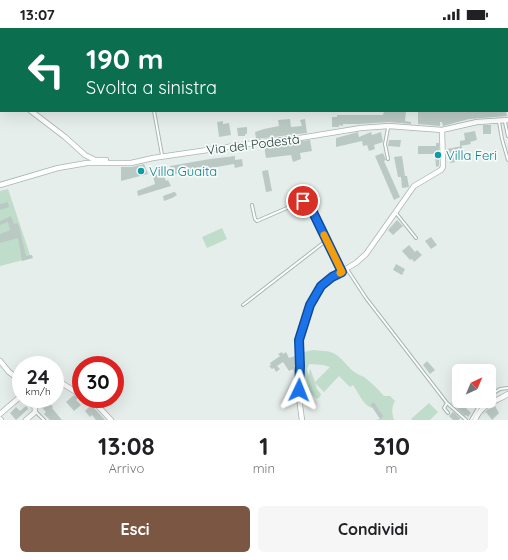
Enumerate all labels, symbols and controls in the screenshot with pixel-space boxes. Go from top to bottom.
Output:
text: 13:07 [20,5,55,24]
text: 190 m [86,41,164,76]
icon: left [20,44,72,96]
text: Svolta a sinistra [86,76,217,99]
street label: Via del Podestà [206,130,300,158]
place label: Villa Feri [446,147,497,163]
marker: Villa Feri [433,150,443,160]
place label: Villa Guaita [149,163,217,179]
marker: Villa Guaita [136,166,146,176]
pin [286,184,320,218]
icon: arrive [292,190,314,212]
speed limit sign: 30 [72,356,124,408]
text: 24 [26,364,50,389]
north arrow [452,364,496,408]
map controls [452,364,496,408]
position arrow [278,369,320,411]
text: km/h [25,385,51,398]
text: 13:08 [98,431,155,461]
text: 1 [259,431,269,461]
text: 310 [373,431,410,461]
text: Arrivo [108,460,144,476]
text: min [253,460,275,476]
text: m [386,460,397,476]
button: Esci [20,506,250,552]
button: Condividi [258,506,488,552]

